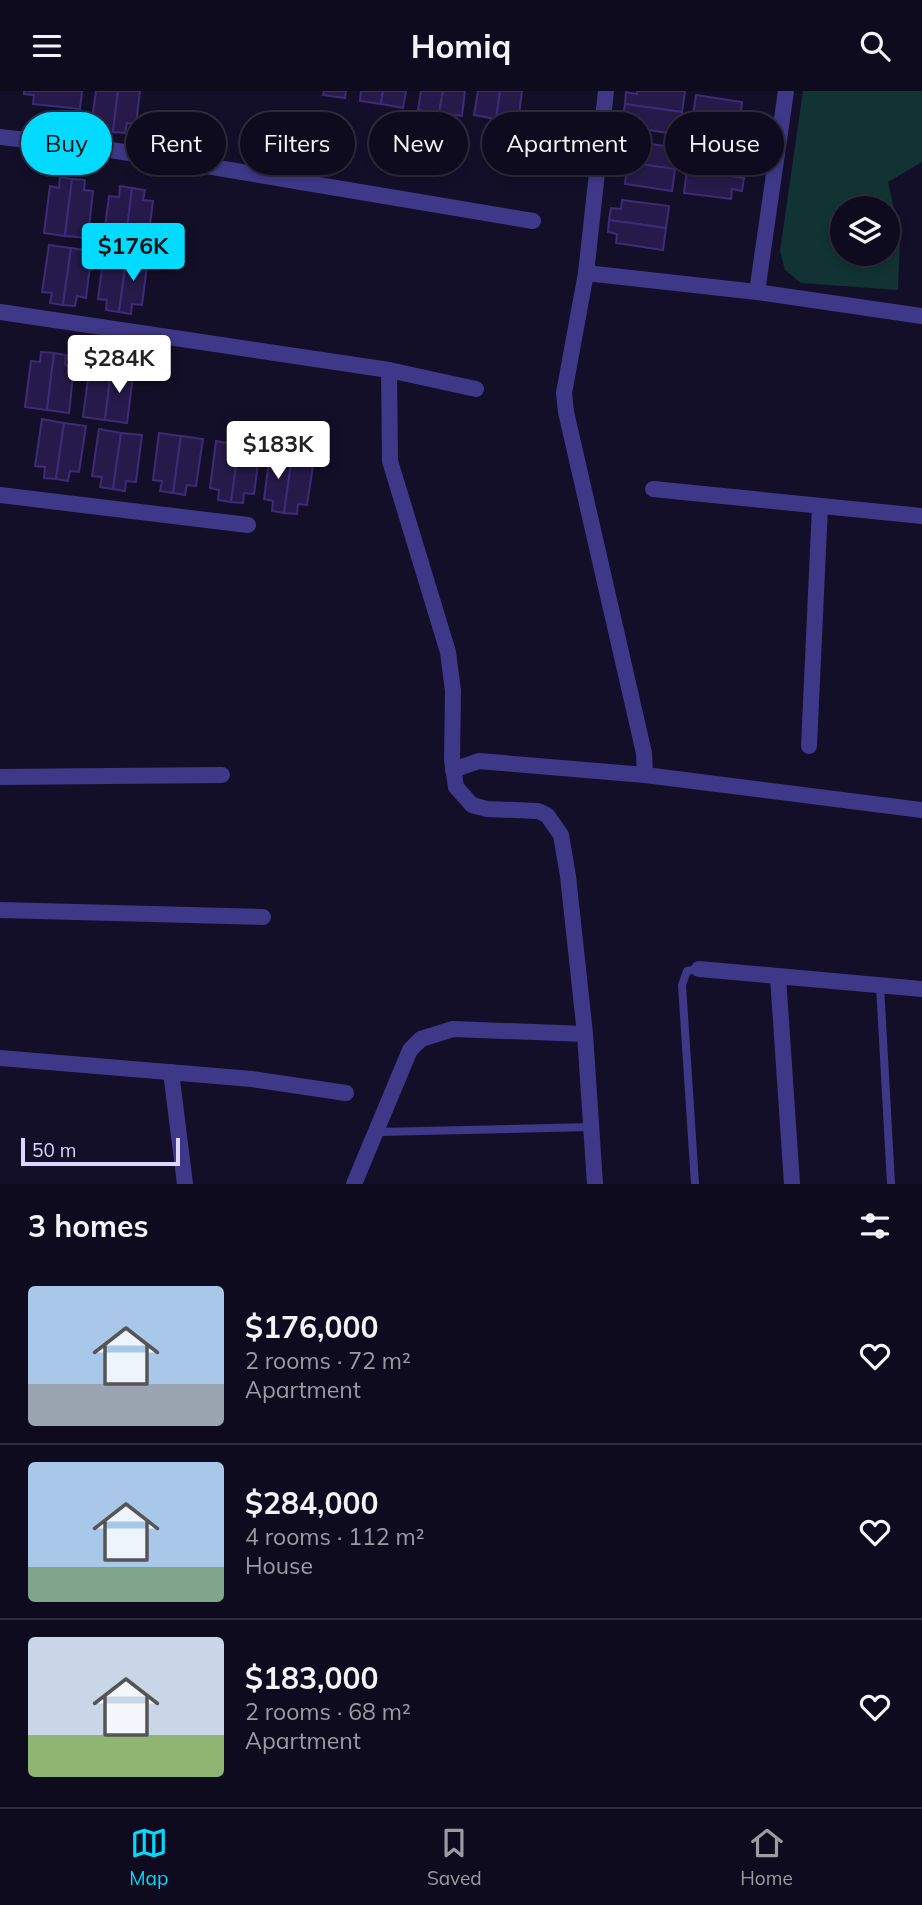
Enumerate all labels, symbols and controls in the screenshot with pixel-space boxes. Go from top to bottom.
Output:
text: Homiq [411,26,511,66]
icon: menu [28,27,66,65]
icon: search [856,27,894,65]
chip: Buy [21,112,112,175]
chip: Rent [126,112,226,175]
chip: Filters [240,112,355,175]
chip: New [369,112,468,175]
chip: Apartment [482,112,651,175]
chip: House [665,112,784,175]
map controls [830,196,900,266]
button: layers [830,196,900,266]
pin: $176K [84,223,182,283]
text: $176K [98,231,168,260]
pin: $284K [70,335,168,395]
text: $284K [84,343,154,372]
pin: $183K [229,421,327,481]
text: $183K [243,429,313,458]
scale bar [21,1135,180,1167]
text: 50 m [32,1138,76,1162]
text: 3 homes [28,1207,149,1245]
icon: filters [856,1207,894,1245]
text: $176,000 [245,1308,378,1346]
icon: home [84,1314,168,1398]
icon: heart [856,1337,894,1375]
text: 2 rooms · 72 m² [245,1346,411,1375]
text: Apartment [245,1375,361,1404]
text: $284,000 [245,1484,378,1522]
icon: home [84,1490,168,1574]
icon: heart [856,1513,894,1551]
text: 4 rooms · 112 m² [245,1522,425,1551]
text: House [245,1551,313,1580]
text: $183,000 [245,1659,378,1697]
icon: home [84,1665,168,1749]
icon: heart [856,1688,894,1726]
text: 2 rooms · 68 m² [245,1697,411,1726]
text: Apartment [245,1726,361,1755]
tab: Map [129,1824,168,1890]
tab: Saved [427,1824,482,1890]
tab: Home [740,1824,793,1890]

